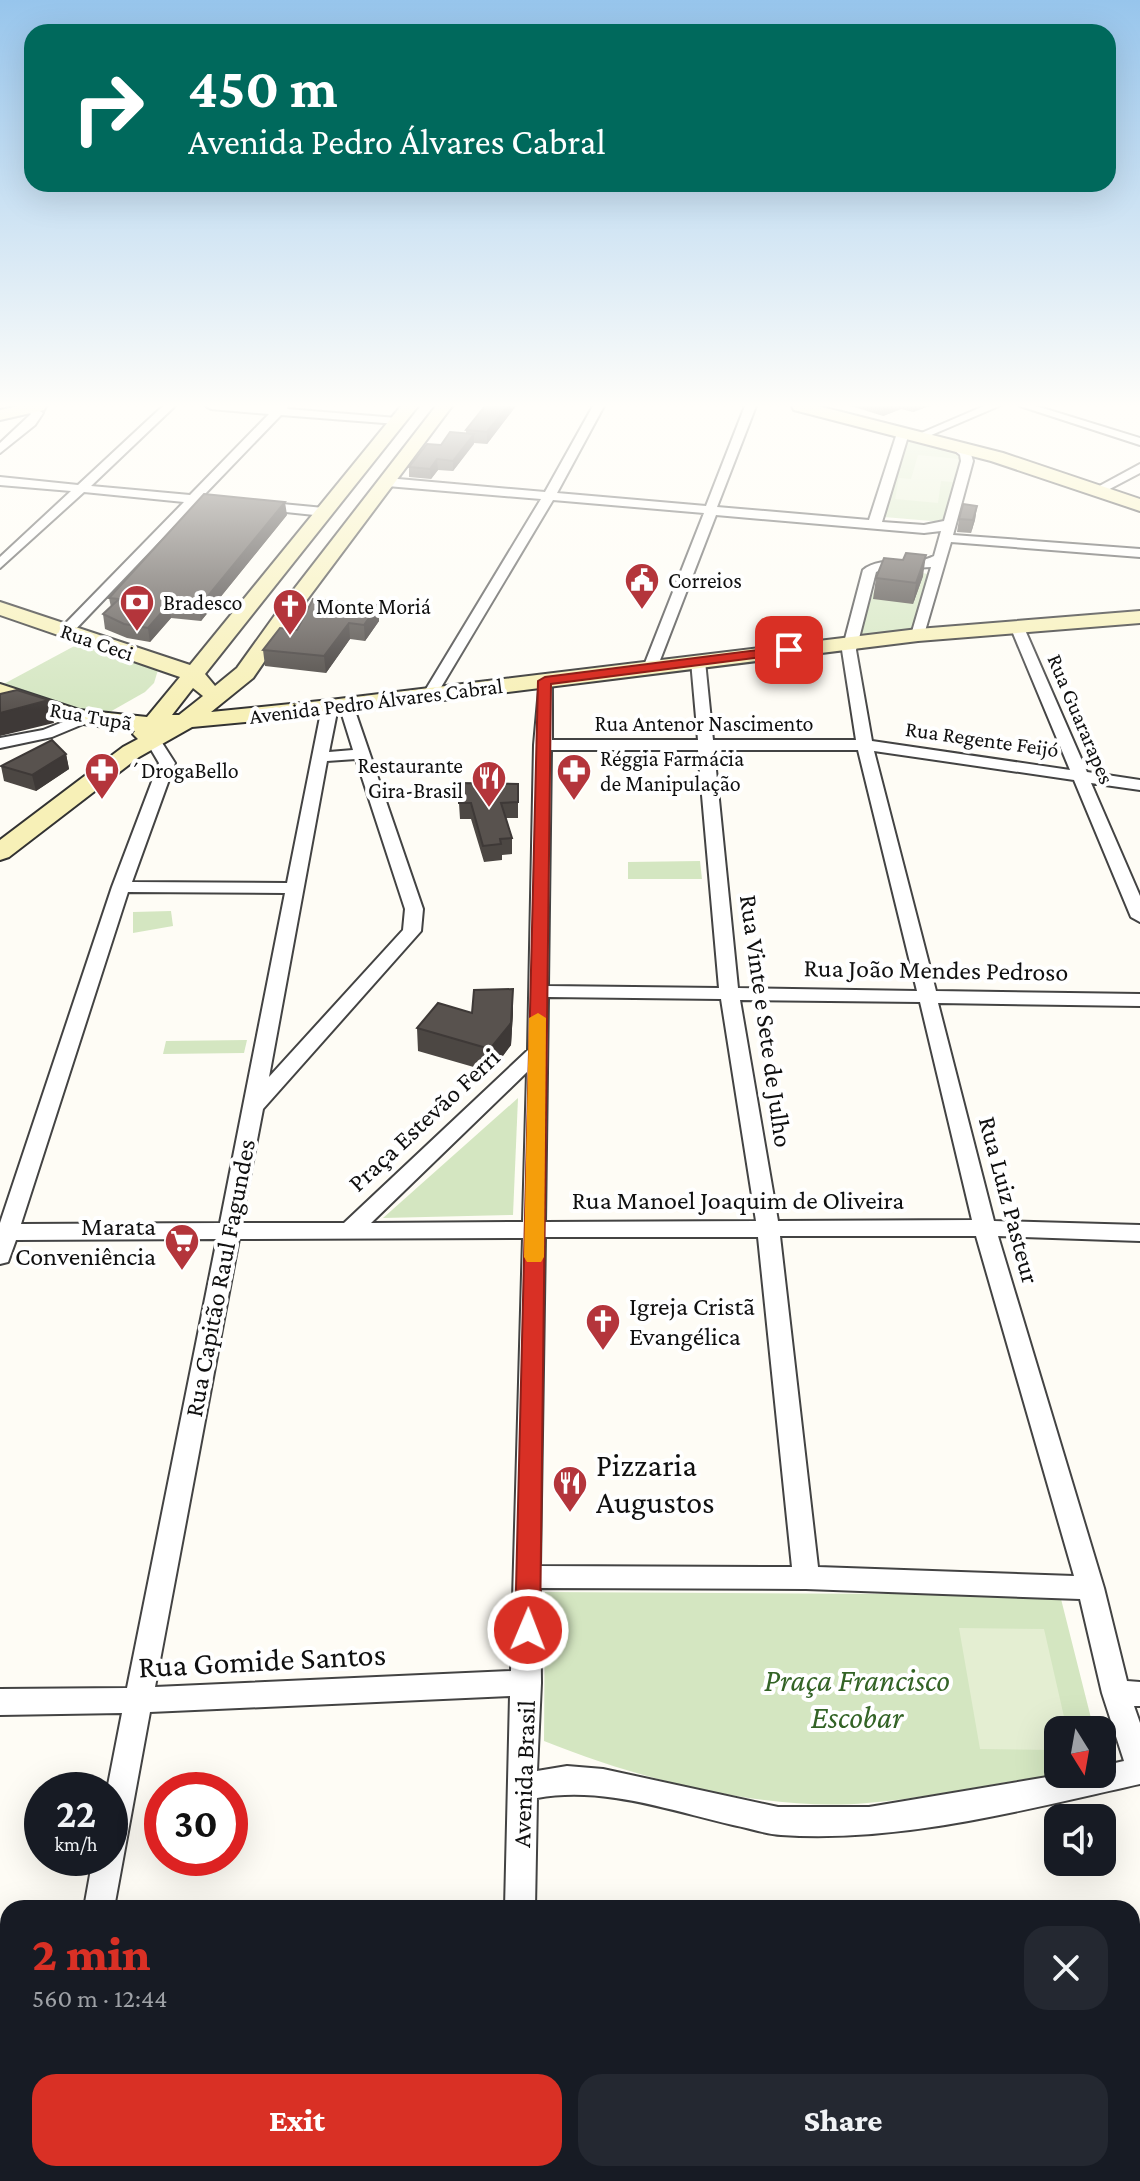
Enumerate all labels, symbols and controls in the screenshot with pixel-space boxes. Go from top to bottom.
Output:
icon: right [56,56,160,160]
text: 450 m [188,57,338,119]
text: Avenida Pedro Álvares Cabral [188,122,606,162]
public building icon: Correios [623,561,661,611]
place label: Correios [668,568,742,593]
bank icon: Bradesco [118,583,156,633]
church icon: Monte Moriá [271,587,309,637]
place label: Bradesco [163,590,243,615]
place label: Monte Moriá [316,594,431,619]
pin [755,616,823,684]
street label: Rua Ceci [57,618,137,666]
icon: arrive [767,628,811,672]
street label: Rua Guararapes [1042,650,1120,788]
street label: Avenida Pedro Álvares Cabral [248,673,504,729]
street label: Rua Tupã [48,696,134,736]
street label: Rua Antenor Nascimento [595,711,814,736]
street label: Rua Regente Feijó [904,716,1060,762]
place label: Réggia Farmácia de Manipulação [600,746,744,796]
pharmacy icon: ´DrogaBello [83,751,121,801]
pharmacy icon: Réggia Farmácia de Manipulação [555,752,593,802]
place label: Restaurante Gira-Brasil [358,753,463,803]
place label: ´DrogaBello [128,758,239,783]
restaurant icon: Restaurante Gira-Brasil [470,759,508,809]
street label: Rua Vinte e Sete de Julho [734,893,798,1149]
street label: Rua João Mendes Pedroso [803,953,1069,987]
street label: Praça Estevão Ferri [342,1042,506,1198]
street label: Rua Luiz Pasteur [973,1113,1045,1287]
street label: Rua Capitão Raul Fagundes [179,1137,261,1419]
street label: Rua Manoel Joaquim de Oliveira [572,1186,904,1215]
place label: Marata Conveniência [15,1212,156,1271]
supermarket icon: Marata Conveniência [163,1222,201,1272]
place label: Igreja Cristã Evangélica [629,1292,755,1351]
church icon: Igreja Cristã Evangélica [584,1302,622,1352]
place label: Pizzaria Augustos [596,1447,715,1520]
restaurant icon: Pizzaria Augustos [551,1464,589,1514]
position arrow [486,1588,570,1672]
street label: Rua Gomide Santos [137,1636,387,1684]
park label: Praça Francisco Escobar [764,1662,950,1735]
street label: Avenida Brasil [507,1700,541,1848]
north arrow [1044,1716,1116,1788]
map controls [1044,1716,1116,1876]
speed limit sign: 30 [144,1772,248,1876]
text: 22 [56,1791,96,1836]
button: sound [1044,1804,1116,1876]
text: km/h [54,1833,98,1855]
button: close [1024,1926,1108,2010]
text: 2 min [32,1927,151,1980]
text: 560 m · 12:44 [32,1984,167,2013]
button: Exit [32,2074,562,2166]
button: Share [578,2074,1108,2166]

